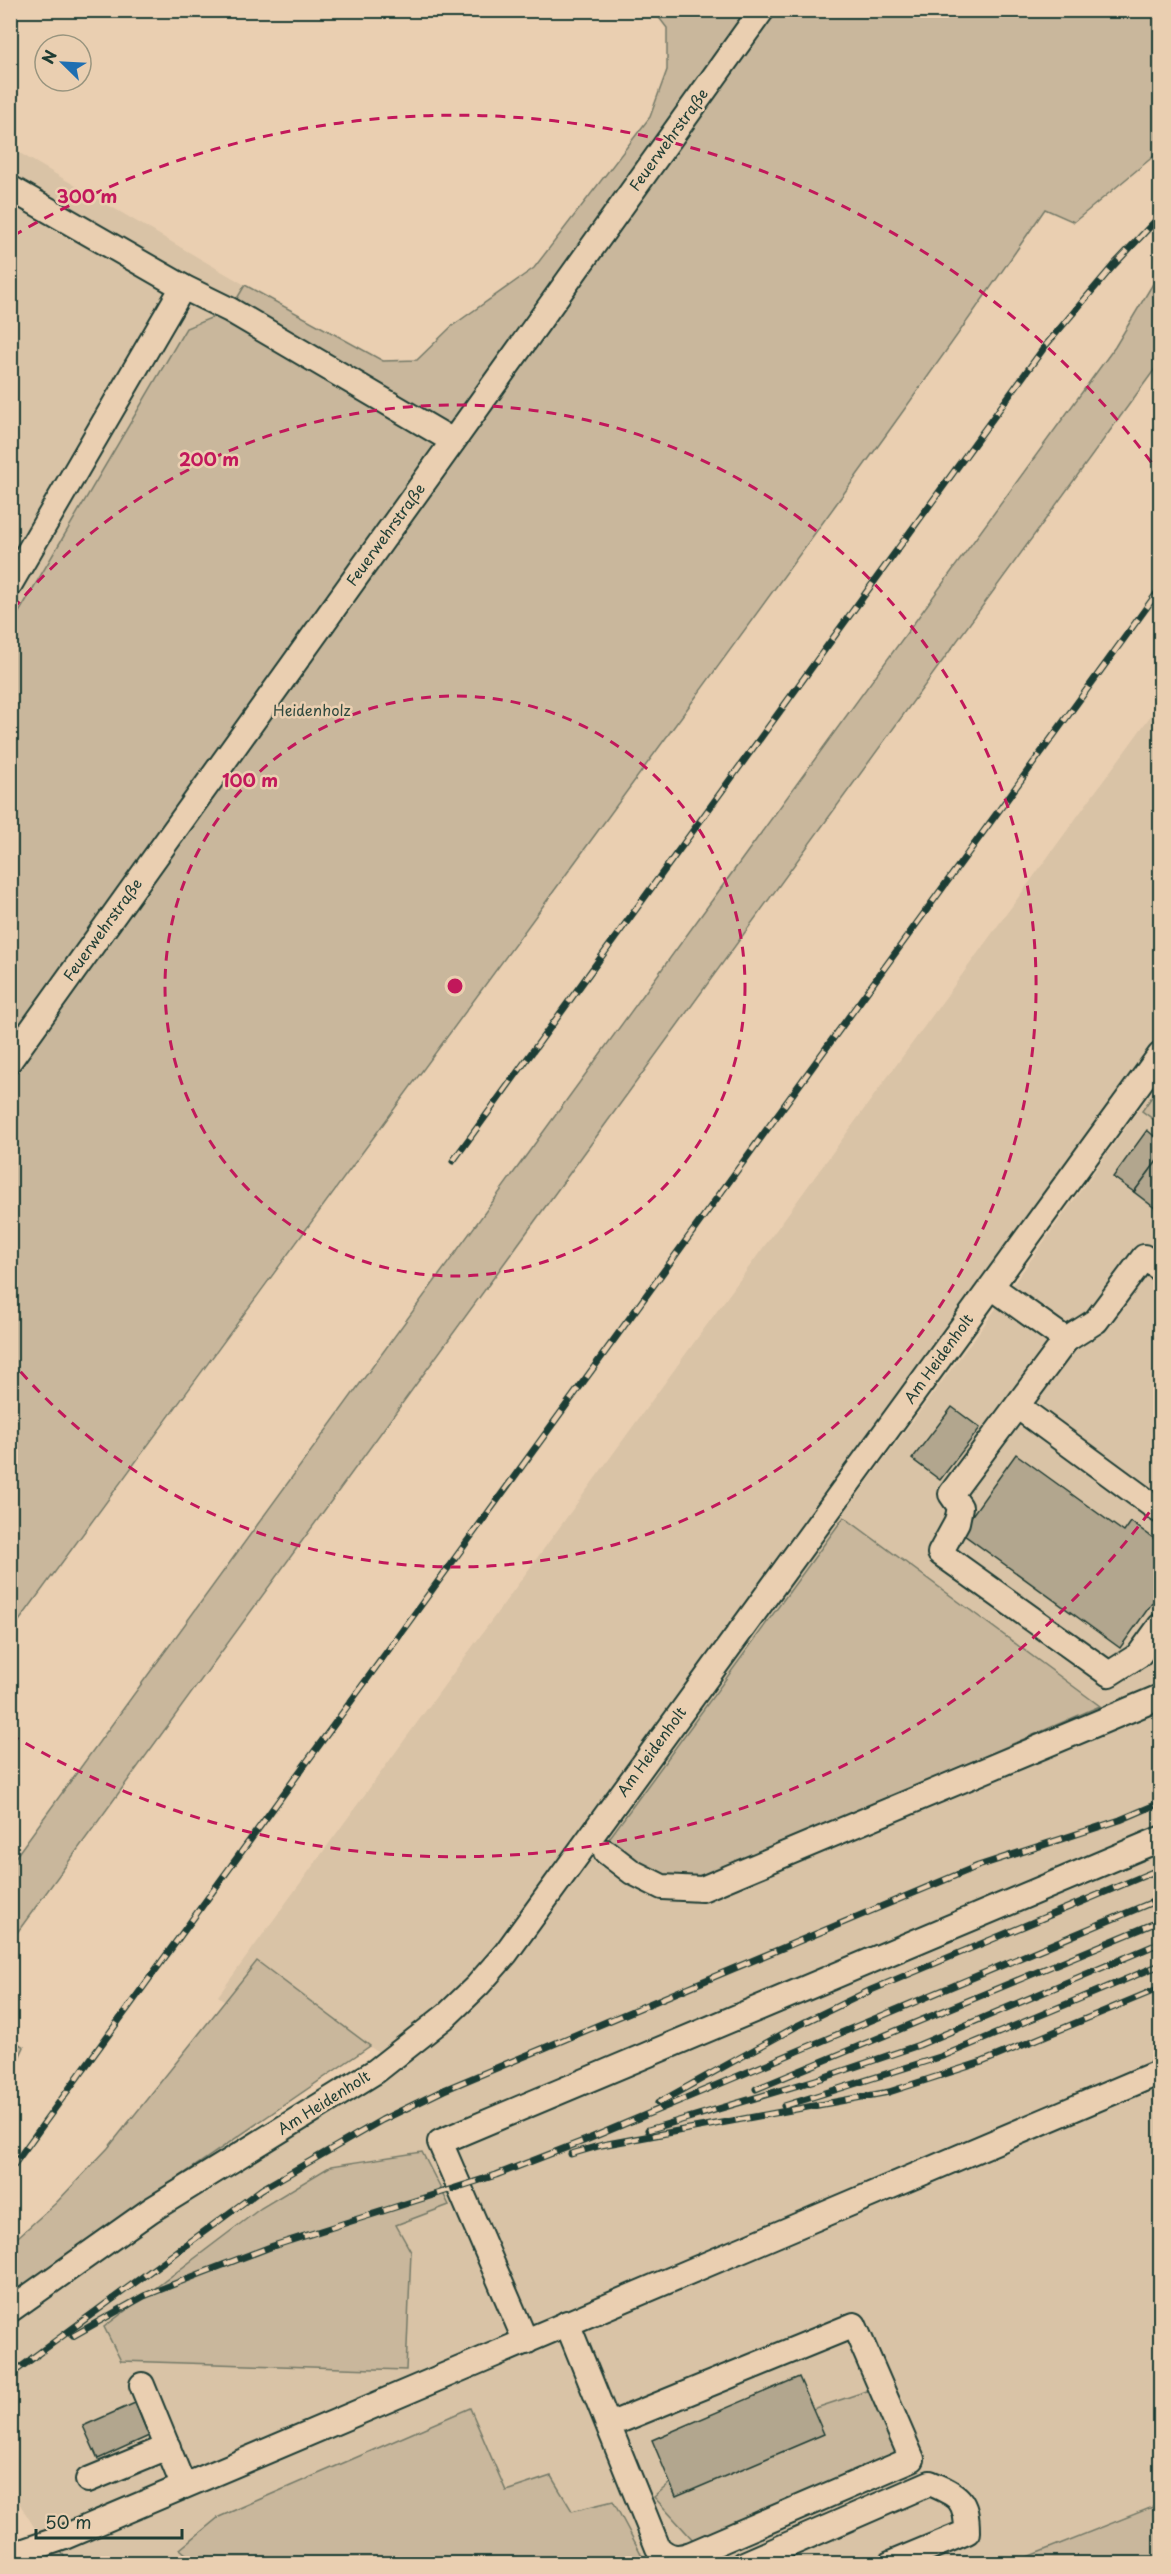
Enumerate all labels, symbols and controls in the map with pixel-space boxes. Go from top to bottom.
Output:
north arrow [33,33,93,93]
text: N [35,46,62,67]
street label: Feuerwehrstraße [623,83,713,195]
text: 300 m [57,182,117,209]
text: 200 m [179,445,239,472]
street label: Feuerwehrstraße [340,478,430,590]
park label: Heidenholz [273,698,351,721]
text: 100 m [222,766,278,793]
street label: Feuerwehrstraße [57,873,147,985]
centre of rings [445,976,465,996]
street label: Am Heidenholt [897,1309,978,1408]
street label: Am Heidenholt [610,1702,691,1801]
street label: Am Heidenholt [272,2064,374,2140]
scale bar [36,2502,182,2540]
text: 50 m [45,2508,92,2535]

